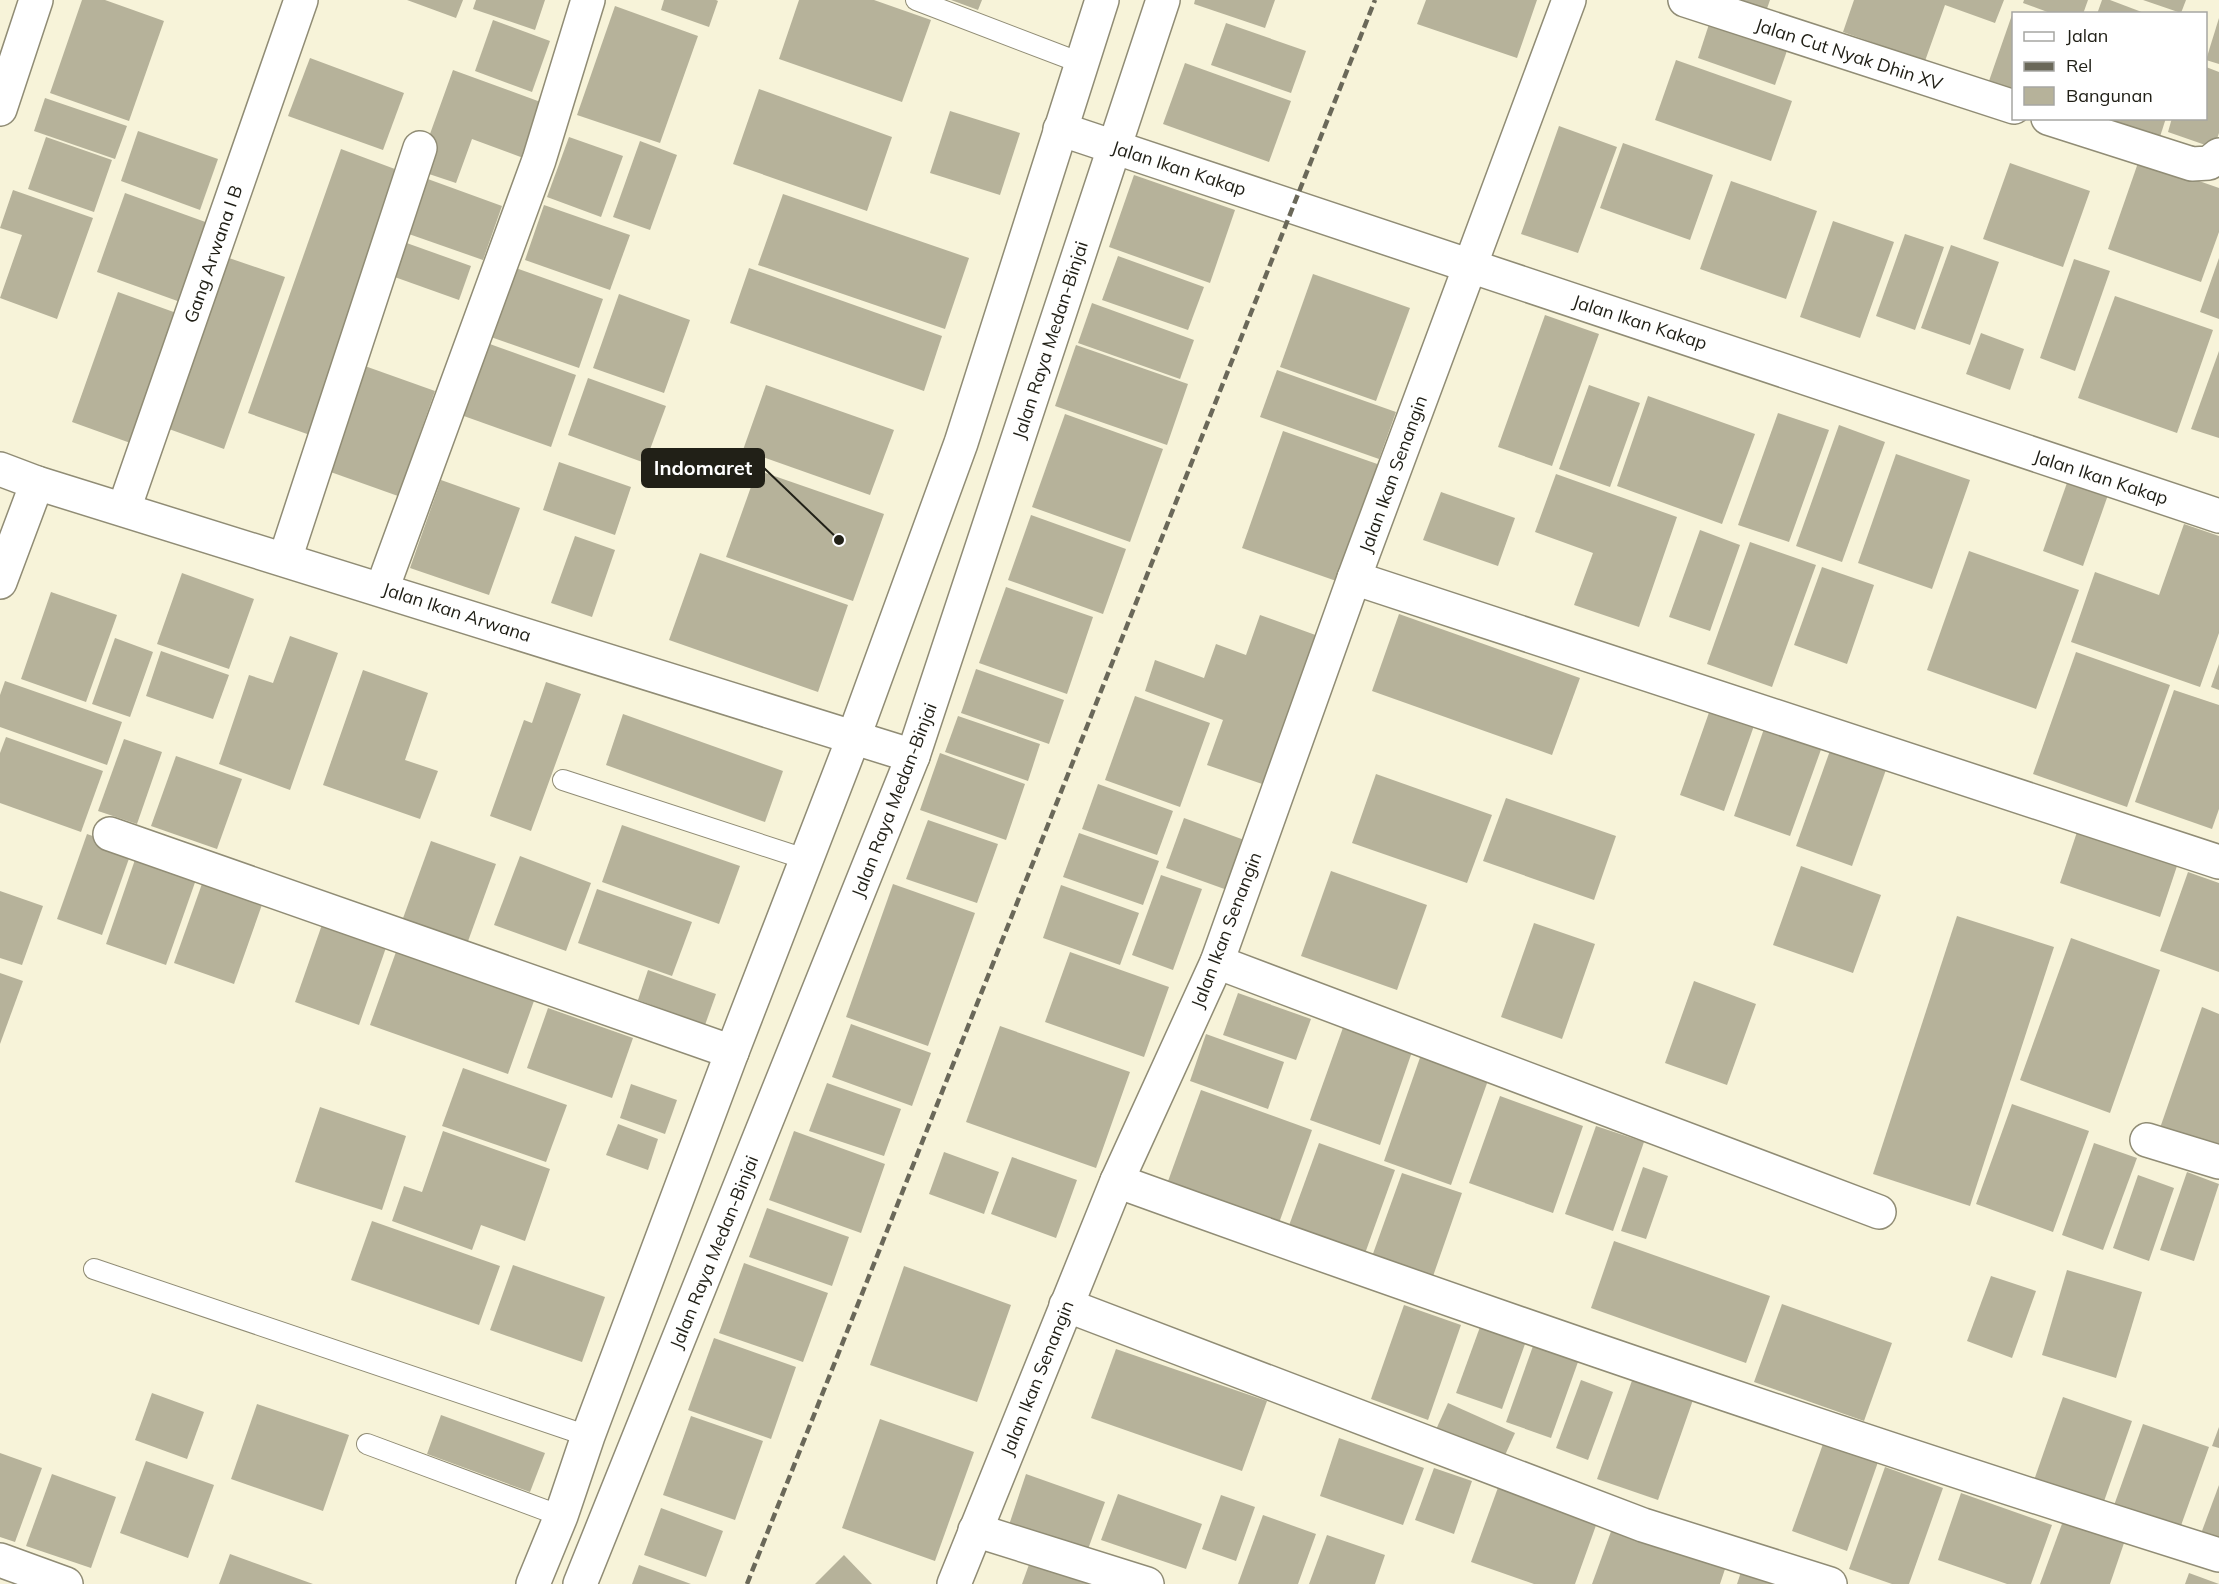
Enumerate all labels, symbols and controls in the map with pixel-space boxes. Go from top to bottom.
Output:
legend [2012,12,2207,120]
street label: Jalan Cut Nyak Dhin XV [1752,13,1946,95]
text: Jalan [2066,24,2108,47]
text: Rel [2066,54,2092,77]
text: Bangunan [2066,84,2153,107]
street label: Jalan Ikan Kakap [1109,135,1249,201]
street label: Gang Arwana I B [179,182,247,326]
street label: Jalan Raya Medan-Binjai [1007,238,1093,442]
street label: Jalan Ikan Kakap [1570,289,1710,355]
street label: Jalan Ikan Senangin [1354,392,1432,556]
street label: Jalan Ikan Kakap [2031,444,2171,510]
callout: Indomaret [642,449,764,487]
text: Indomaret [654,455,753,480]
street label: Jalan Ikan Arwana [380,577,534,647]
street label: Jalan Raya Medan-Binjai [846,699,942,901]
street label: Jalan Ikan Senangin [1186,849,1266,1011]
street label: Jalan Raya Medan-Binjai [665,1152,763,1352]
street label: Jalan Ikan Senangin [995,1297,1079,1459]

